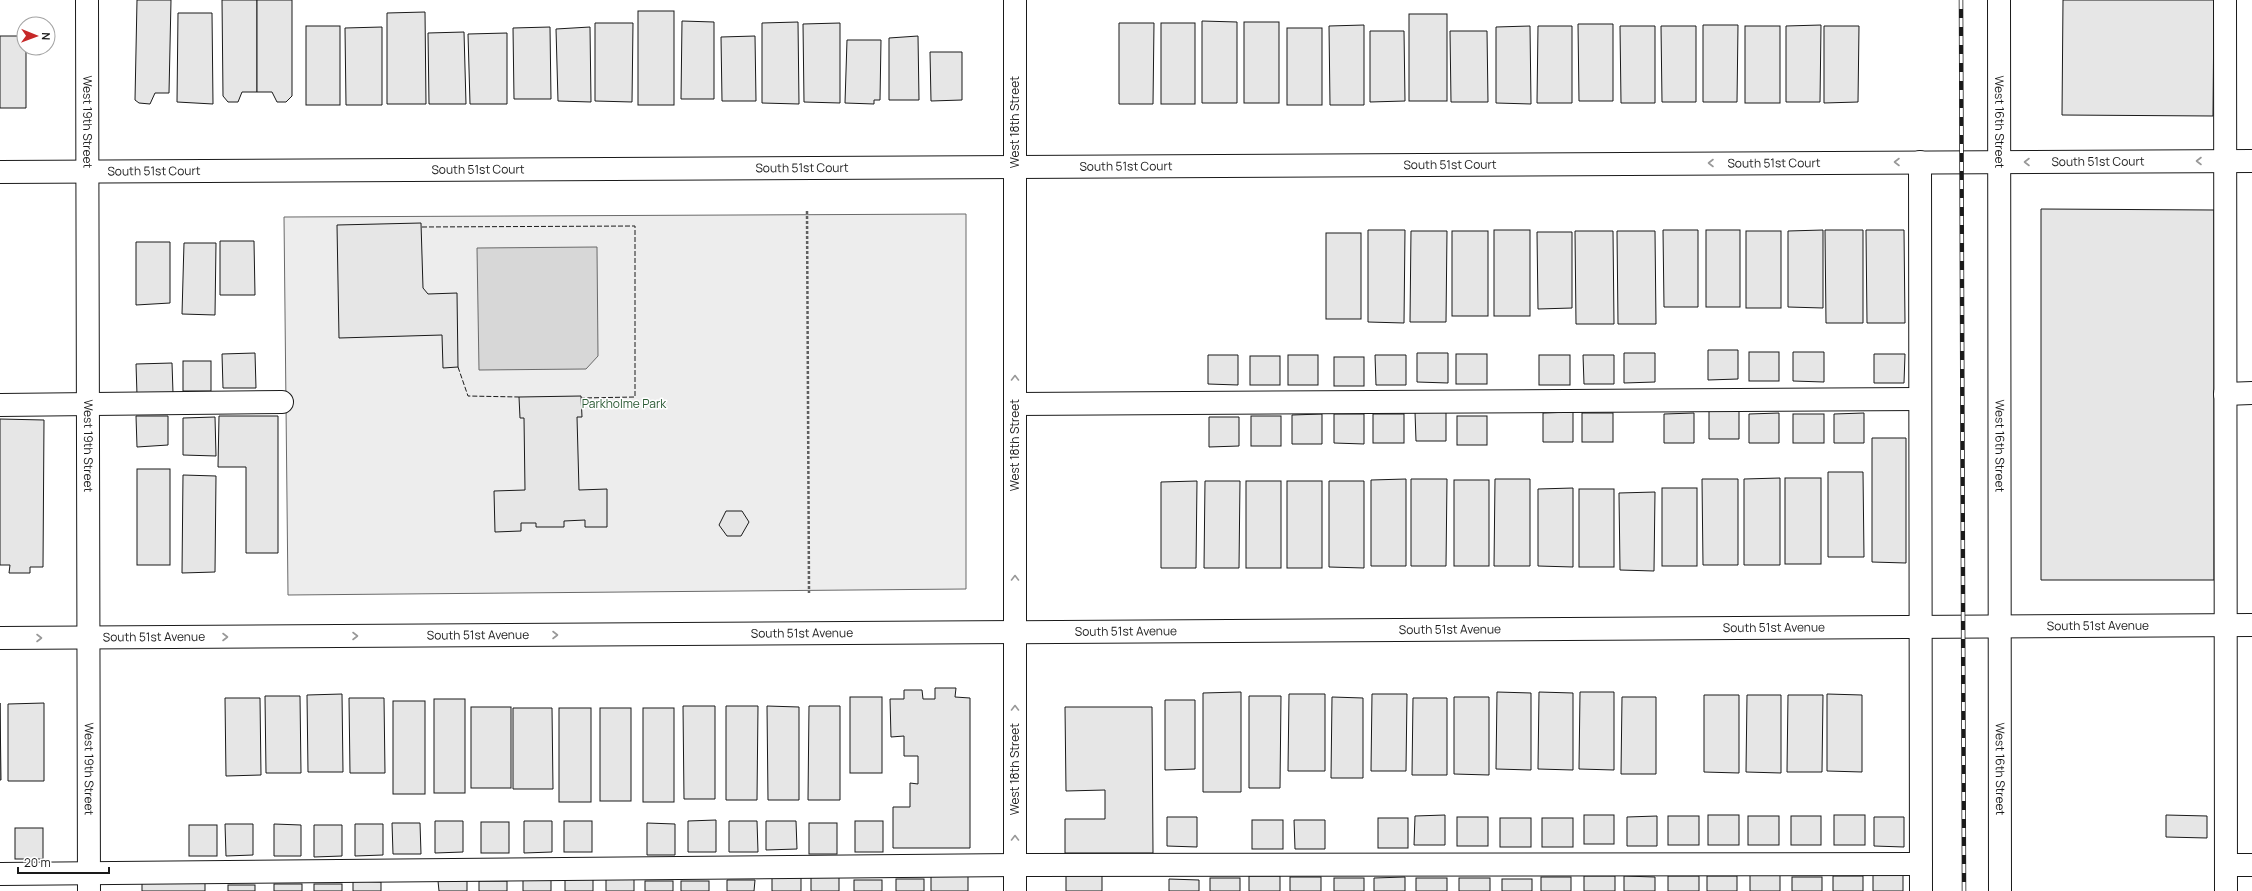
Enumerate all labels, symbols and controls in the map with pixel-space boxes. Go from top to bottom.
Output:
north arrow [16,16,56,56]
text: N [39,32,54,40]
street label: West 19th Street [79,76,96,169]
street label: West 18th Street [1006,76,1023,168]
street label: West 16th Street [1991,76,2008,169]
street label: South 51st Court [2051,153,2145,170]
street label: South 51st Court [1727,154,1821,172]
street label: South 51st Court [1403,156,1497,173]
street label: South 51st Court [1079,157,1173,175]
one-way arrow [2196,157,2202,165]
one-way arrow [1894,158,1900,166]
one-way arrow [2024,158,2030,166]
street label: South 51st Court [755,159,849,176]
one-way arrow [1708,159,1714,167]
street label: South 51st Court [431,160,525,178]
street label: South 51st Court [107,162,201,179]
one-way arrow [1011,375,1019,381]
park label: Parkholme Park [582,395,667,412]
street label: West 18th Street [1006,399,1023,491]
street label: West 19th Street [80,400,97,493]
street label: West 16th Street [1991,400,2009,493]
one-way arrow [1011,575,1019,581]
street label: South 51st Avenue [2047,617,2149,634]
street label: South 51st Avenue [1723,618,1825,636]
street label: South 51st Avenue [1399,620,1501,638]
street label: South 51st Avenue [1075,622,1177,640]
street label: South 51st Avenue [751,624,853,642]
street label: South 51st Avenue [427,626,529,644]
street label: South 51st Avenue [103,628,205,645]
one-way arrow [552,631,558,639]
one-way arrow [352,632,358,640]
one-way arrow [222,633,228,641]
one-way arrow [36,634,42,642]
one-way arrow [1011,705,1019,711]
street label: West 19th Street [81,723,98,816]
street label: West 18th Street [1006,723,1023,815]
street label: West 16th Street [1992,723,2009,816]
one-way arrow [1011,835,1019,841]
scale bar [18,849,109,875]
text: 20 m [24,854,51,871]

